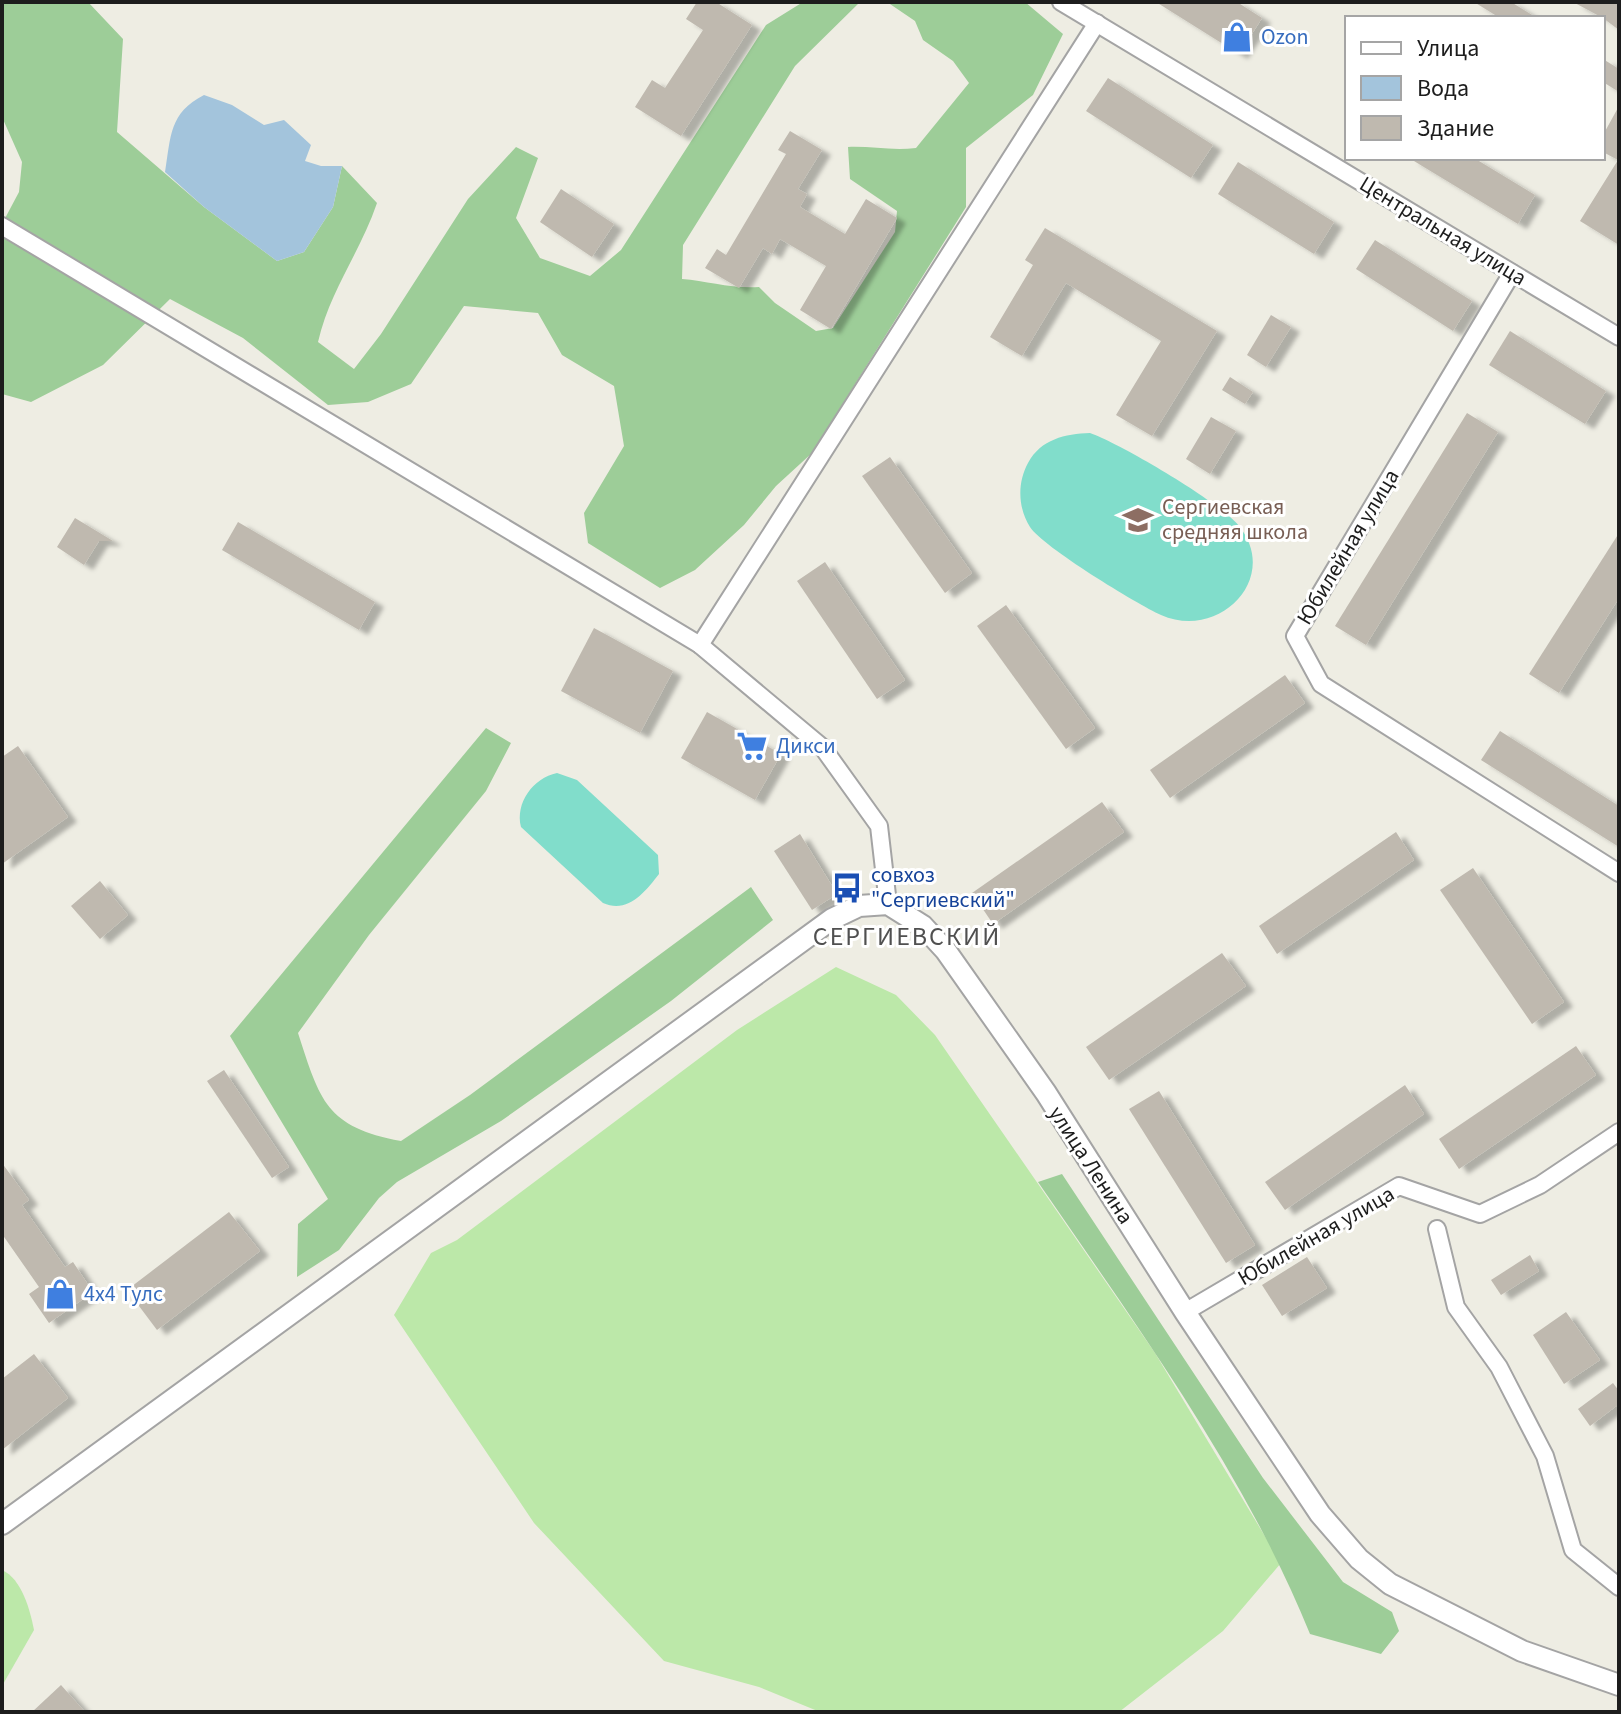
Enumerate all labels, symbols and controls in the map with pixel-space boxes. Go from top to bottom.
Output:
legend [1345,16,1605,160]
shop icon: Ozon [1220,20,1254,54]
place label: Ozon [1261,21,1309,53]
text: Улица [1417,31,1479,66]
text: Вода [1417,71,1469,106]
text: Здание [1417,111,1494,146]
street label: Центральная улица [1353,168,1533,294]
street label: Юбилейная улица [1289,463,1407,631]
place label: Сергиевская средняя школа [1162,491,1308,548]
school or university icon: Сергиевская средняя школа [1121,503,1155,537]
supermarket icon: Дикси [735,729,769,763]
place label: Дикси [776,730,836,762]
place label: совхоз "Сергиевский" [871,859,1015,916]
bus stop icon: совхоз "Сергиевский" [830,871,864,905]
district label: СЕРГИЕВСКИЙ [813,918,1001,955]
street label: улица Ленина [1041,1100,1141,1230]
street label: Юбилейная улица [1232,1178,1400,1294]
shop icon: 4x4 Тулс [43,1277,77,1311]
place label: 4x4 Тулс [84,1278,163,1310]

